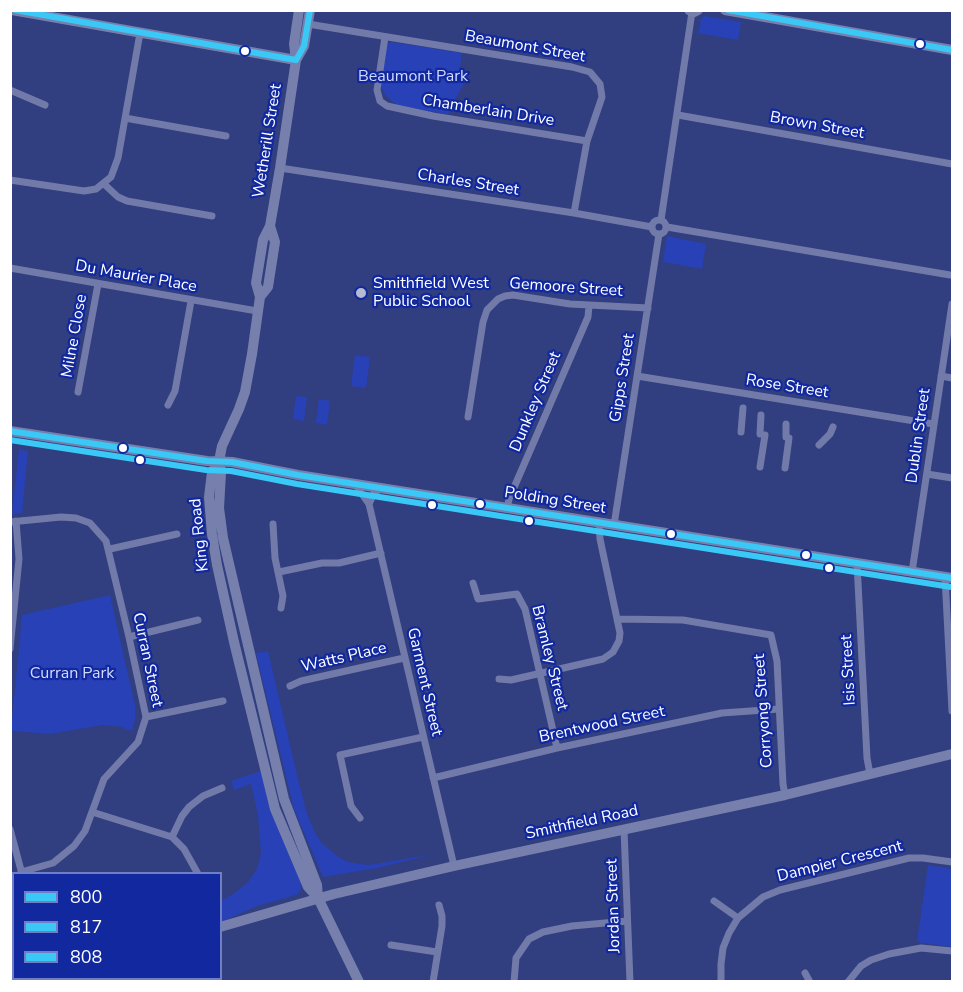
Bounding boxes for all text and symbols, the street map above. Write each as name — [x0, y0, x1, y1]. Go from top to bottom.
street label: Beaumont Street — [463, 27, 587, 67]
unlabelled marker — [914, 38, 926, 50]
unlabelled marker — [239, 45, 251, 57]
park label: Beaumont Park — [358, 67, 468, 87]
street label: Wetherill Street — [250, 83, 286, 199]
street label: Chamberlain Drive — [420, 91, 556, 131]
street label: Brown Street — [768, 108, 866, 144]
street label: Charles Street — [416, 165, 520, 201]
street label: Du Maurier Place — [74, 257, 198, 297]
place label: Smithfield West Public School — [373, 274, 489, 312]
street label: Gemoore Street — [509, 274, 623, 302]
marker: Smithfield West Public School — [354, 286, 368, 300]
street label: Milne Close — [58, 293, 92, 379]
street label: Gipps Street — [607, 332, 639, 424]
street label: Dunkley Street — [506, 349, 566, 455]
street label: Rose Street — [744, 371, 830, 403]
street label: Dublin Street — [903, 387, 935, 485]
unlabelled marker — [117, 442, 129, 454]
unlabelled marker — [134, 454, 146, 466]
street label: Polding Street — [503, 483, 607, 519]
street label: King Road — [187, 497, 213, 573]
unlabelled marker — [474, 498, 486, 510]
unlabelled marker — [426, 499, 438, 511]
unlabelled marker — [523, 515, 535, 527]
unlabelled marker — [665, 528, 677, 540]
unlabelled marker — [800, 549, 812, 561]
unlabelled marker — [823, 562, 835, 574]
street label: Bramley Street — [527, 603, 571, 713]
street label: Curran Street — [128, 611, 166, 709]
street label: Garment Street — [402, 626, 446, 738]
street label: Isis Street — [838, 634, 860, 706]
street label: Watts Place — [299, 639, 389, 677]
street label: Corryong Street — [750, 653, 778, 769]
park label: Curran Park — [30, 664, 114, 684]
street label: Brentwood Street — [537, 702, 667, 748]
street label: Smithfield Road — [524, 802, 640, 844]
street label: Dampier Crescent — [775, 837, 905, 887]
street label: Jordan Street — [603, 859, 625, 953]
legend — [12, 872, 222, 980]
text: 800 — [70, 885, 102, 909]
text: 817 — [70, 915, 102, 939]
text: 808 — [70, 945, 102, 969]

